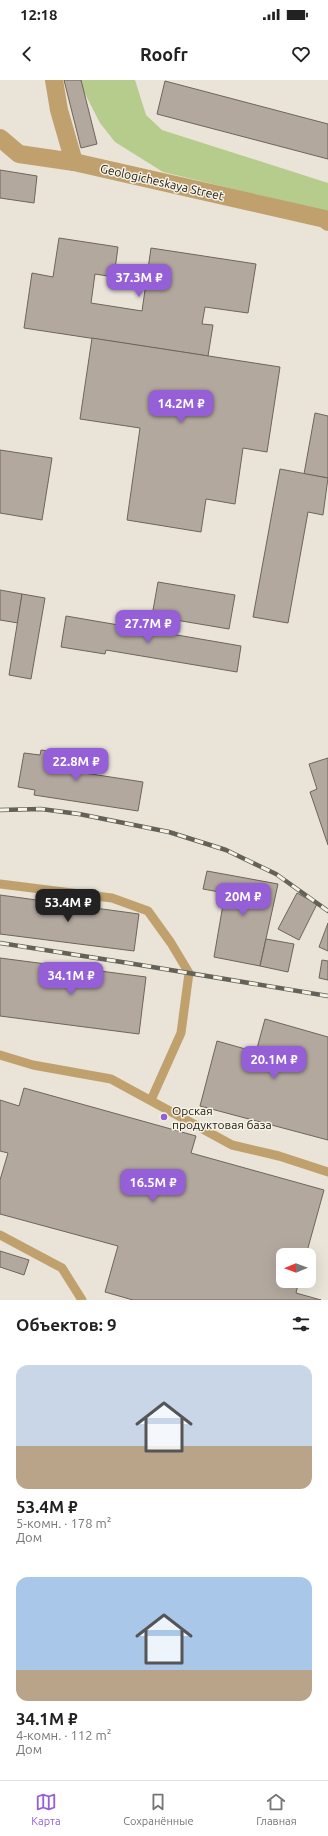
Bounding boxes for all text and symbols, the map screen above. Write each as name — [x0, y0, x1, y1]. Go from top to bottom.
text: 12:18 — [20, 6, 58, 23]
icon: back — [16, 43, 38, 65]
icon: heart — [290, 43, 312, 65]
text: Roofr — [140, 44, 188, 64]
street label: Geologicheskaya Street — [99, 161, 225, 203]
pin: 37.3M ₽ — [102, 264, 176, 298]
text: 37.3M ₽ — [115, 270, 163, 284]
pin: 14.2M ₽ — [144, 390, 218, 424]
text: 14.2M ₽ — [157, 396, 205, 410]
pin: 27.7M ₽ — [111, 610, 185, 644]
text: 27.7M ₽ — [124, 616, 172, 630]
pin: 22.8M ₽ — [39, 748, 113, 782]
text: 22.8M ₽ — [52, 754, 100, 768]
pin: 20M ₽ — [215, 883, 271, 917]
pin: 53.4M ₽ — [31, 889, 105, 923]
text: 20M ₽ — [225, 889, 261, 903]
text: 53.4M ₽ — [44, 895, 92, 909]
pin: 34.1M ₽ — [34, 962, 108, 996]
text: 34.1M ₽ — [47, 968, 95, 982]
pin: 20.1M ₽ — [237, 1046, 311, 1080]
text: 20.1M ₽ — [250, 1052, 298, 1066]
place label: Орская продуктовая база — [172, 1104, 272, 1131]
marker: Орская продуктовая база — [159, 1112, 169, 1122]
pin: 16.5M ₽ — [116, 1169, 190, 1203]
text: 16.5M ₽ — [129, 1175, 177, 1189]
north arrow — [276, 1248, 316, 1288]
map controls — [276, 1248, 316, 1288]
icon: filters — [290, 1313, 312, 1335]
text: Объектов: 9 — [16, 1315, 116, 1334]
icon: home — [128, 1391, 200, 1463]
text: 53.4M ₽ — [16, 1497, 78, 1516]
text: 5-комн. · 178 m² — [16, 1516, 111, 1530]
text: Дом — [16, 1530, 42, 1544]
icon: home — [128, 1603, 200, 1675]
text: 34.1M ₽ — [16, 1709, 78, 1728]
text: 4-комн. · 112 m² — [16, 1728, 111, 1742]
text: Дом — [16, 1742, 42, 1756]
tab: Карта — [31, 1791, 61, 1827]
tab: Сохранённые — [123, 1791, 194, 1827]
tab: Главная — [256, 1791, 297, 1827]

